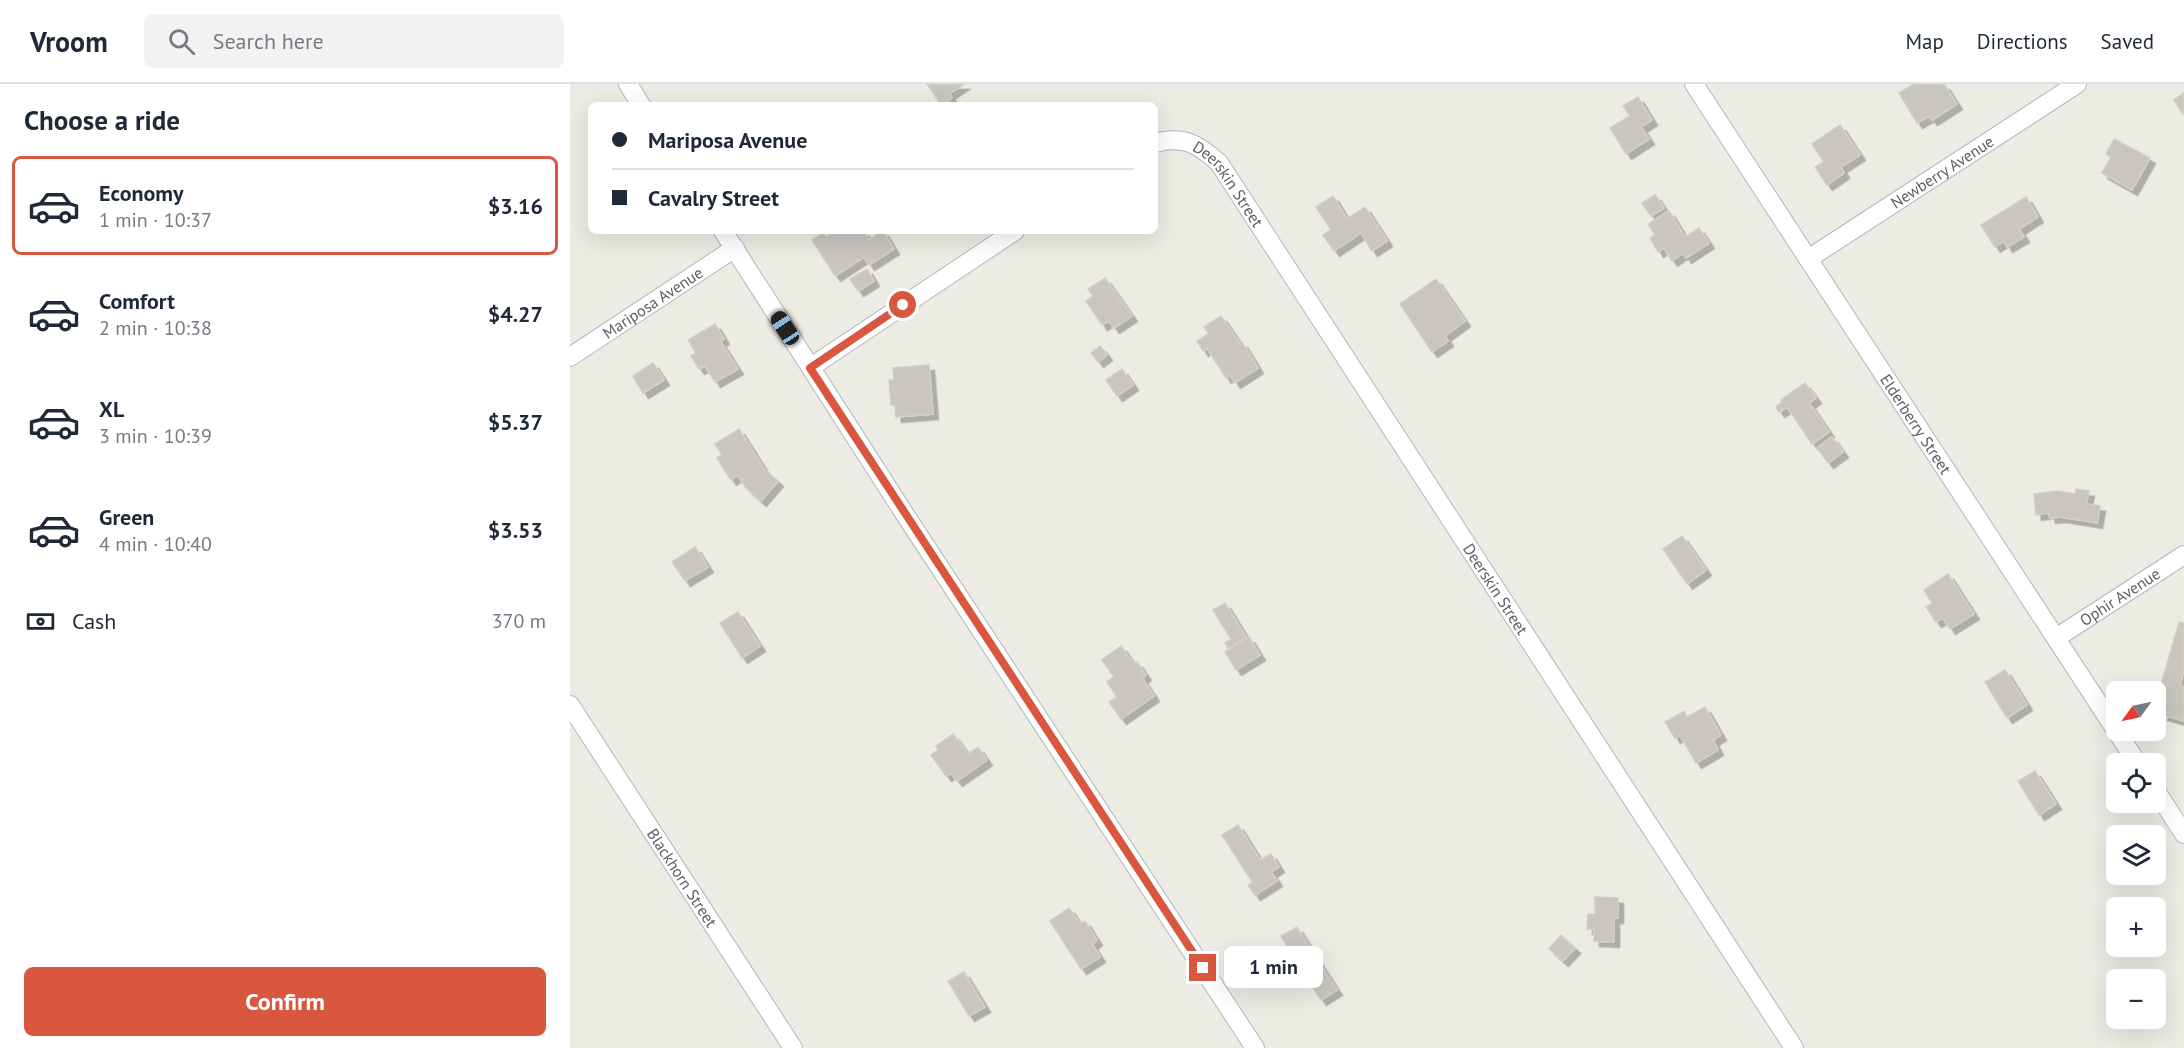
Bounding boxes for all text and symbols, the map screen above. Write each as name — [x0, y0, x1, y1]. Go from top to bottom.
search box — [144, 14, 564, 68]
text: Vroom — [30, 23, 108, 60]
icon: search — [165, 25, 198, 58]
text: Search here — [213, 27, 324, 55]
text: Map — [1905, 28, 1944, 55]
text: Directions — [1977, 28, 2068, 55]
text: Saved — [2101, 28, 2154, 55]
text: Choose a ride — [24, 103, 180, 137]
text: Mariposa Avenue — [648, 126, 807, 154]
street label: Newberry Avenue — [1887, 131, 1997, 213]
street label: Deerskin Street — [1190, 136, 1268, 231]
icon: car — [27, 179, 81, 233]
text: Economy — [99, 179, 183, 207]
text: Cavalry Street — [648, 184, 779, 212]
text: $3.16 — [488, 192, 543, 220]
text: 1 min · 10:37 — [99, 207, 212, 233]
street label: Mariposa Avenue — [599, 262, 707, 343]
icon: car — [27, 287, 81, 341]
text: Comfort — [99, 287, 175, 315]
route start — [889, 291, 916, 318]
text: $4.27 — [488, 300, 543, 328]
car — [768, 308, 802, 348]
text: 2 min · 10:38 — [99, 315, 212, 341]
street label: Elderberry Street — [1876, 370, 1956, 478]
icon: car — [27, 395, 81, 449]
text: XL — [99, 395, 124, 423]
text: $5.37 — [488, 408, 543, 436]
text: 3 min · 10:39 — [99, 423, 212, 449]
icon: car — [27, 503, 81, 557]
text: Green — [99, 503, 154, 531]
text: $3.53 — [488, 516, 543, 544]
text: 4 min · 10:40 — [99, 531, 212, 557]
street label: Deerskin Street — [1459, 540, 1533, 639]
street label: Ophir Avenue — [2076, 563, 2164, 630]
icon: cash — [24, 605, 57, 638]
text: Cash — [72, 607, 116, 635]
text: 370 m — [492, 608, 546, 634]
north arrow — [2106, 681, 2166, 741]
map controls — [2106, 681, 2166, 1029]
button: locate — [2106, 753, 2166, 813]
street label: Blackhorn Street — [643, 825, 722, 931]
button: layers — [2106, 825, 2166, 885]
button: + — [2106, 897, 2166, 957]
callout: 1 min — [1224, 947, 1323, 989]
route end — [1189, 954, 1216, 981]
text: 1 min — [1249, 954, 1298, 980]
button: Confirm — [24, 967, 546, 1036]
button: − — [2106, 969, 2166, 1029]

